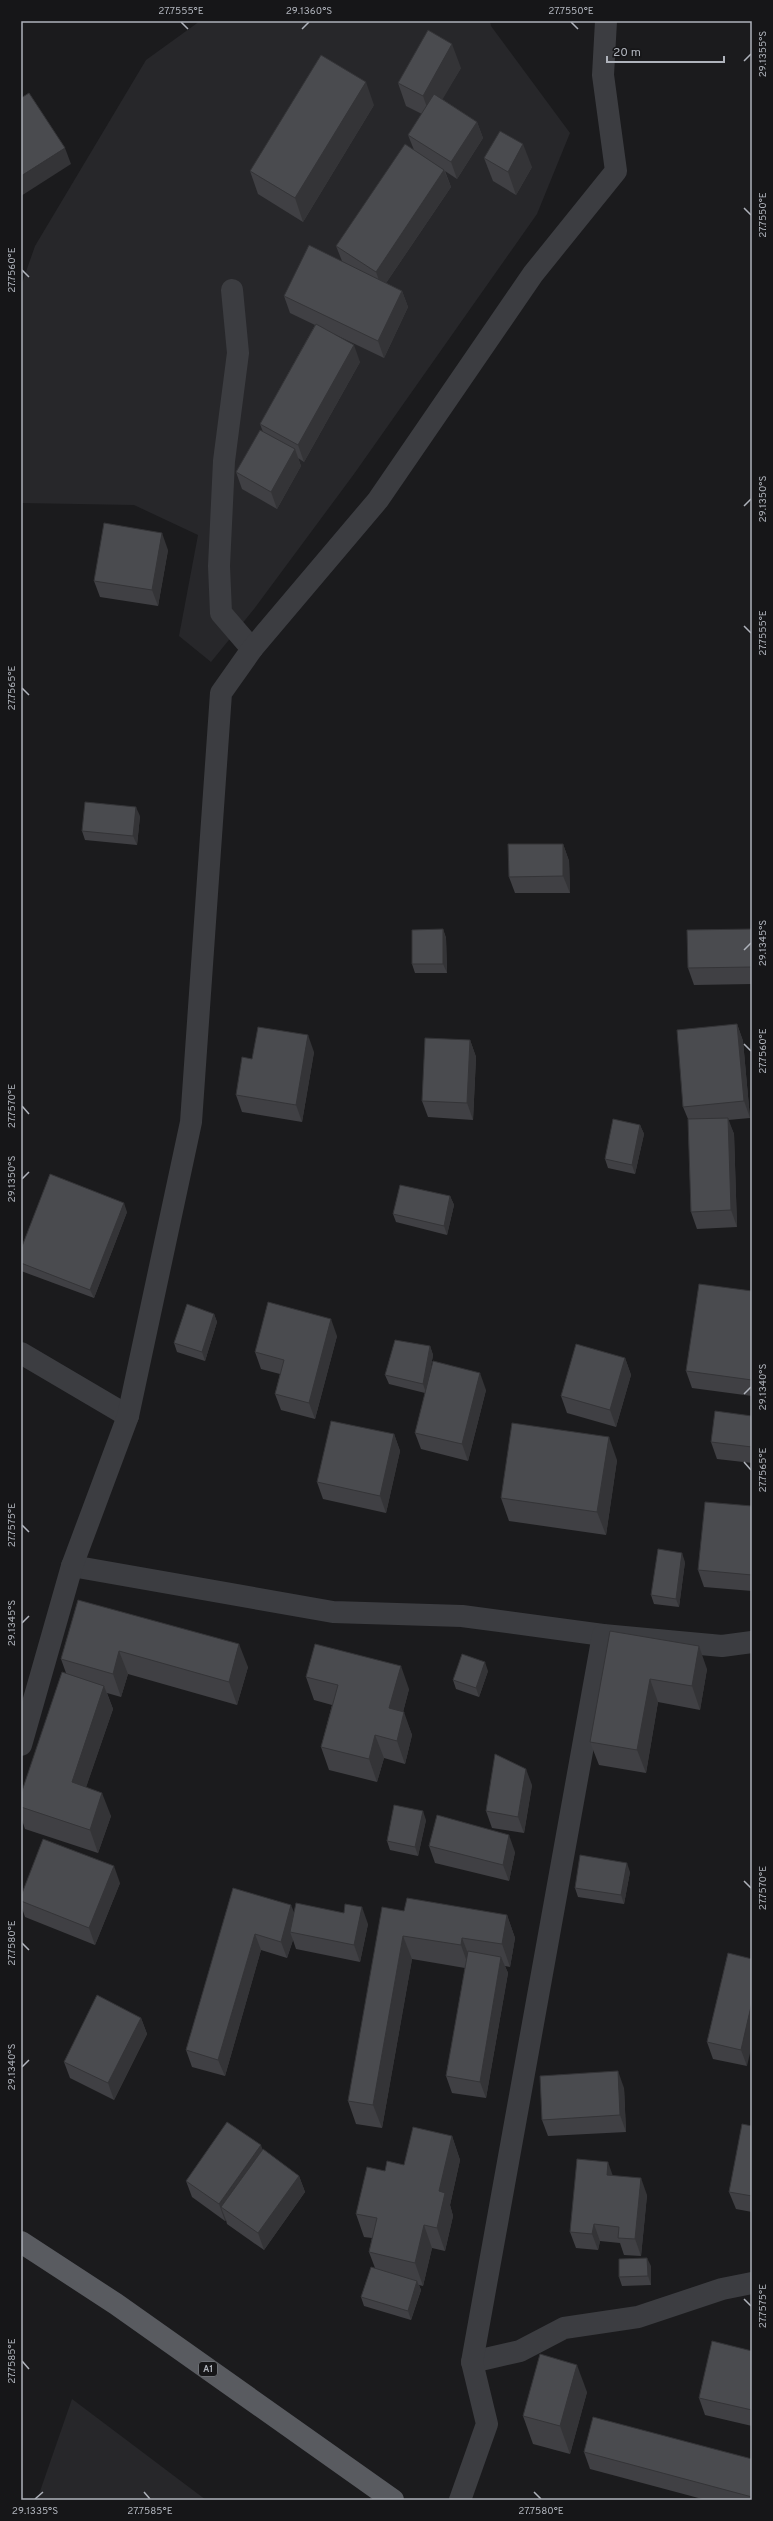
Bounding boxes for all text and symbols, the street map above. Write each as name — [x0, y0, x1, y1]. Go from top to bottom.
text: 27.7555°E — [158, 5, 204, 18]
text: 29.1360°S — [286, 5, 332, 18]
text: 27.7550°E — [548, 5, 594, 18]
text: 29.1355°S — [757, 31, 770, 77]
scale bar — [607, 38, 724, 64]
text: 20 m — [613, 45, 641, 61]
text: 27.7550°E — [757, 192, 770, 238]
text: 27.7560°E — [6, 247, 19, 293]
text: 29.1350°S — [757, 476, 770, 522]
text: 27.7555°E — [757, 610, 770, 656]
text: 27.7565°E — [6, 665, 19, 711]
text: 29.1345°S — [757, 920, 770, 966]
text: 27.7560°E — [757, 1028, 770, 1074]
text: 27.7570°E — [6, 1084, 19, 1128]
text: 29.1350°S — [6, 1156, 19, 1202]
text: 29.1340°S — [757, 1364, 770, 1410]
text: 27.7565°E — [757, 1447, 770, 1493]
text: 27.7575°E — [6, 1503, 19, 1547]
text: 29.1345°S — [6, 1600, 19, 1646]
text: 27.7570°E — [757, 1866, 770, 1910]
text: 27.7580°E — [6, 1920, 19, 1966]
text: 29.1340°S — [6, 2044, 19, 2090]
text: 27.7575°E — [757, 2284, 770, 2328]
text: 27.7585°E — [6, 2338, 19, 2384]
road number: A1 — [199, 2362, 217, 2376]
text: 29.1335°S — [12, 2505, 58, 2518]
text: 27.7585°E — [127, 2505, 173, 2518]
text: 27.7580°E — [518, 2505, 564, 2518]

